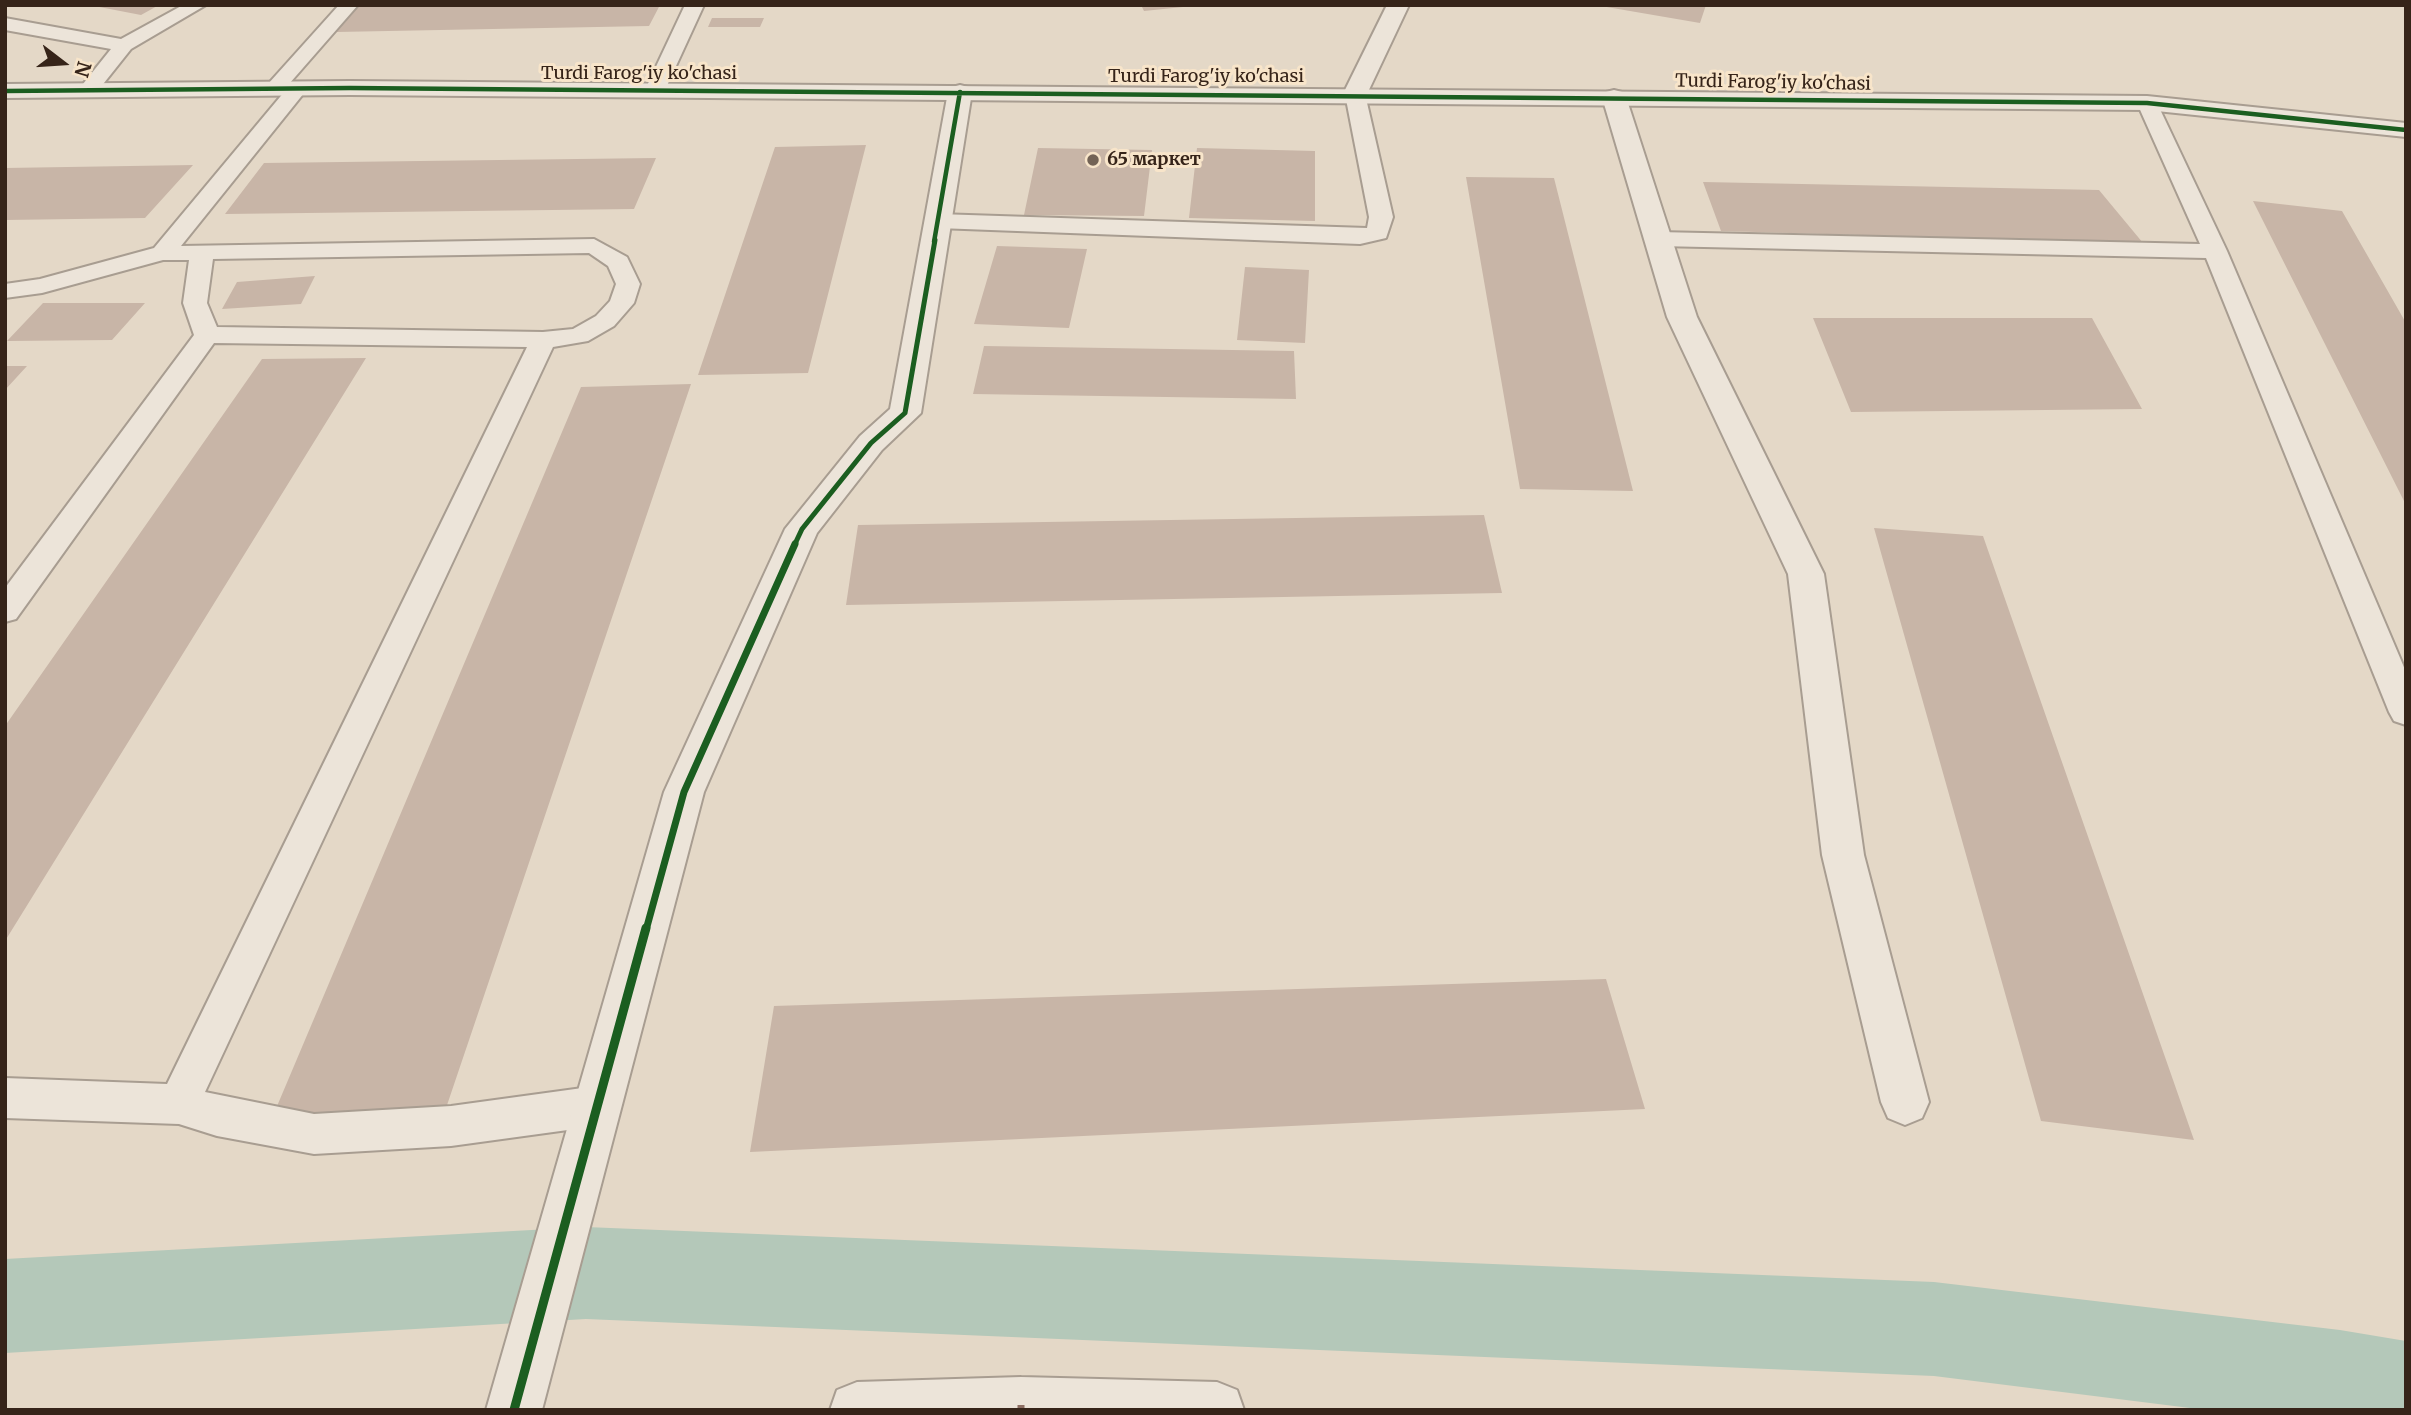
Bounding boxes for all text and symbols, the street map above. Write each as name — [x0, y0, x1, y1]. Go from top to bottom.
north arrow — [28, 28, 98, 98]
text: N — [69, 58, 97, 80]
street label: Turdi Farog'iy ko'chasi — [541, 63, 737, 85]
street label: Turdi Farog'iy ko'chasi — [1108, 66, 1304, 88]
street label: Turdi Farog'iy ko'chasi — [1675, 70, 1871, 96]
place label: 65 маркет — [1107, 149, 1201, 171]
marker: 65 маркет — [1085, 152, 1101, 168]

